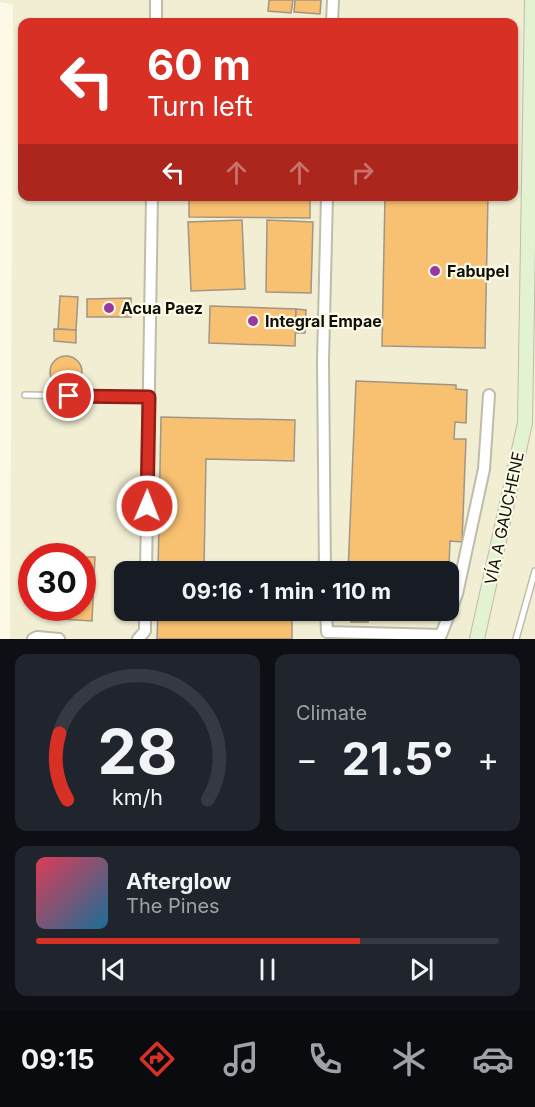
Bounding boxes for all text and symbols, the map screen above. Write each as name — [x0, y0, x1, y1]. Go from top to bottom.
text: 60 m — [147, 39, 251, 90]
icon: left — [48, 42, 126, 120]
text: Turn left — [147, 90, 253, 123]
icon: left — [157, 156, 190, 189]
icon: ahead — [220, 156, 253, 189]
icon: ahead — [283, 156, 316, 189]
icon: right — [346, 156, 379, 189]
place label: Fabupel — [447, 261, 509, 281]
marker: Fabupel — [428, 264, 442, 278]
place label: Acua Paez — [121, 298, 203, 318]
marker: Acua Paez — [102, 301, 116, 315]
place label: Integral Empae — [265, 311, 382, 331]
marker: Integral Empae — [246, 314, 260, 328]
pin — [43, 370, 94, 421]
icon: arrive — [52, 379, 85, 412]
street label: VÍA A GAUCHENE — [480, 450, 528, 586]
position arrow — [115, 474, 179, 538]
speed limit sign: 30 — [18, 543, 96, 621]
text: 09:16 · 1 min · 110 m — [182, 578, 391, 604]
text: Climate — [296, 701, 367, 725]
text: 28 — [98, 714, 177, 789]
text: 21.5° — [342, 731, 453, 786]
text: − — [296, 739, 318, 779]
text: + — [477, 739, 499, 779]
text: km/h — [112, 784, 163, 810]
text: Afterglow — [126, 868, 231, 894]
text: The Pines — [126, 894, 220, 918]
icon: previous — [97, 953, 130, 986]
icon: pause — [251, 953, 284, 986]
icon: next — [405, 953, 438, 986]
icon: directions — [136, 1038, 178, 1080]
icon: music — [220, 1038, 262, 1080]
icon: phone — [304, 1038, 346, 1080]
icon: climate — [388, 1038, 430, 1080]
icon: car — [472, 1038, 514, 1080]
text: 09:15 — [21, 1043, 95, 1076]

